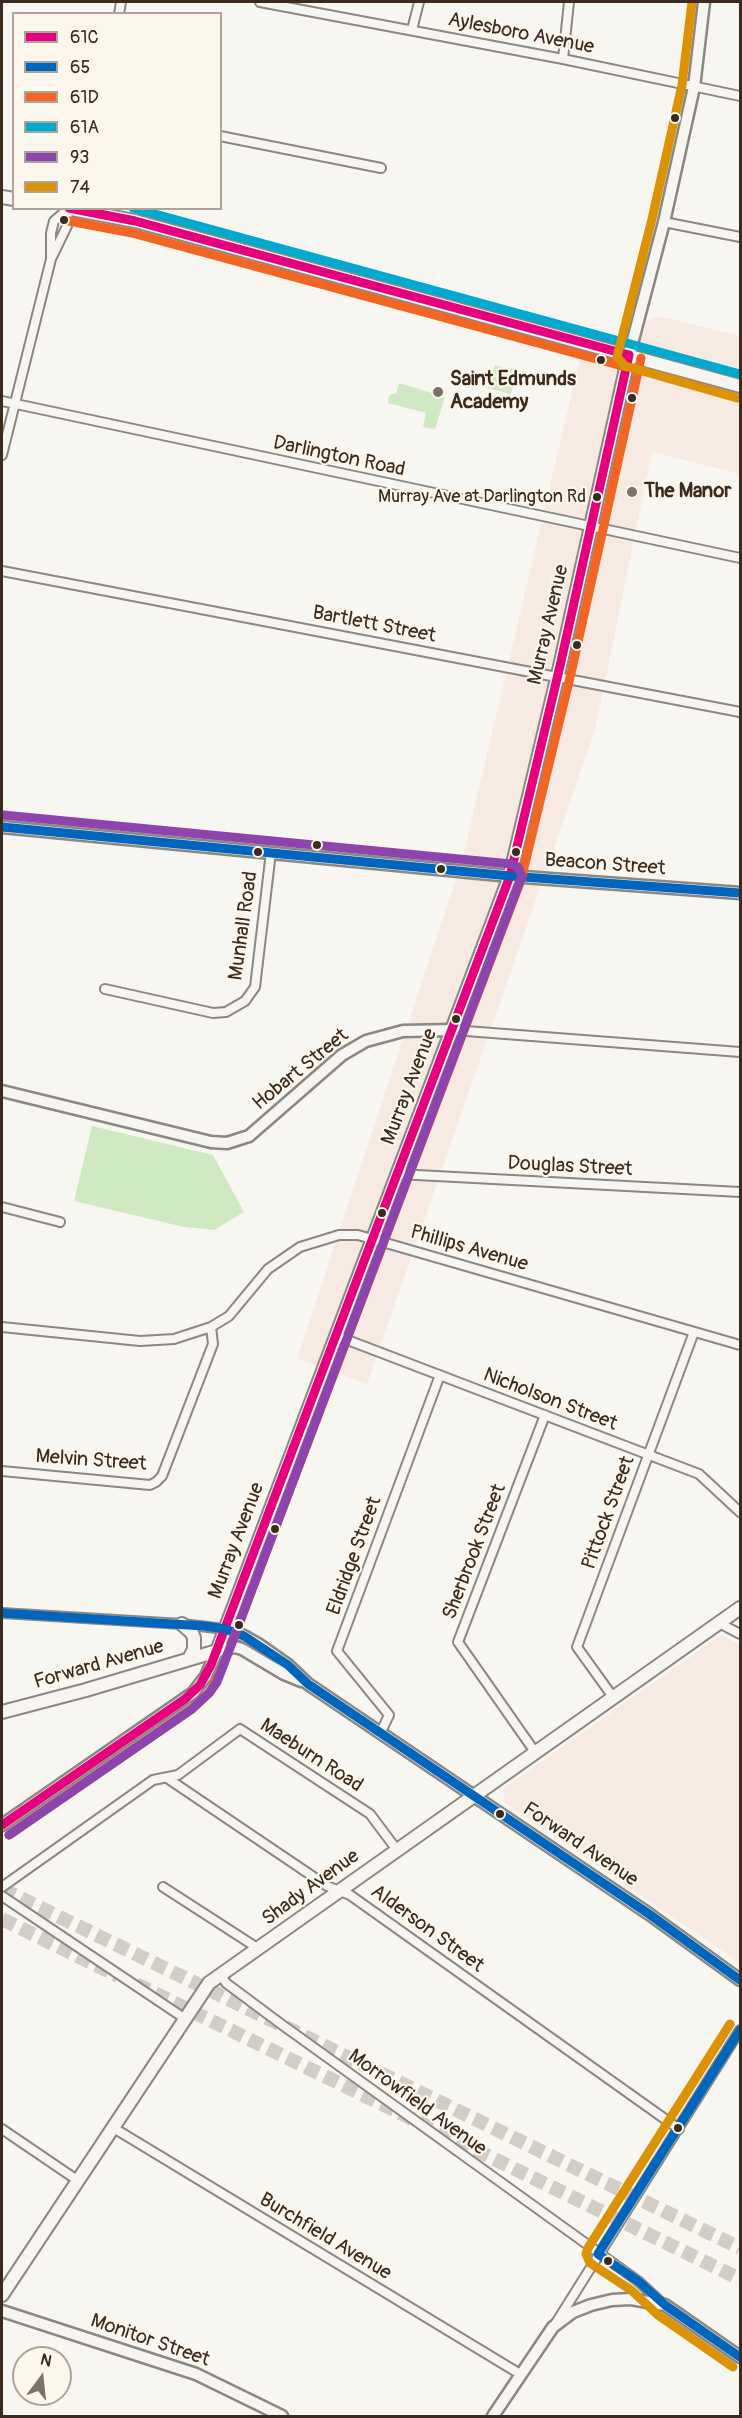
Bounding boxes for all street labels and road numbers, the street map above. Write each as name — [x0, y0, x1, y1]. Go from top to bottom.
street label: Aylesboro Avenue — [446, 8, 596, 60]
street label: Darlington Road — [271, 431, 407, 483]
street label: Murray Avenue — [524, 563, 574, 687]
street label: Bartlett Street — [310, 601, 438, 649]
street label: Beacon Street — [544, 849, 666, 881]
street label: Munhall Road — [224, 870, 264, 982]
street label: Hobart Street — [248, 1024, 354, 1116]
street label: Murray Avenue — [377, 1026, 443, 1148]
street label: Douglas Street — [507, 1152, 633, 1182]
street label: Phillips Avenue — [407, 1221, 531, 1277]
street label: Nicholson Street — [480, 1363, 620, 1437]
street label: Melvin Street — [35, 1445, 147, 1477]
street label: Pittock Street — [577, 1453, 641, 1573]
street label: Murray Avenue — [204, 1480, 270, 1602]
street label: Sherbrook Street — [438, 1481, 512, 1623]
street label: Eldridge Street — [323, 1494, 387, 1618]
street label: Forward Avenue — [31, 1635, 167, 1695]
street label: Maeburn Road — [255, 1714, 367, 1798]
street label: Forward Avenue — [518, 1798, 642, 1892]
street label: Shady Avenue — [258, 1845, 364, 1931]
street label: Alderson Street — [366, 1880, 488, 1978]
street label: Morrowfield Avenue — [343, 2045, 491, 2161]
street label: Burchfield Avenue — [255, 2188, 395, 2286]
street label: Monitor Street — [87, 2309, 213, 2373]

